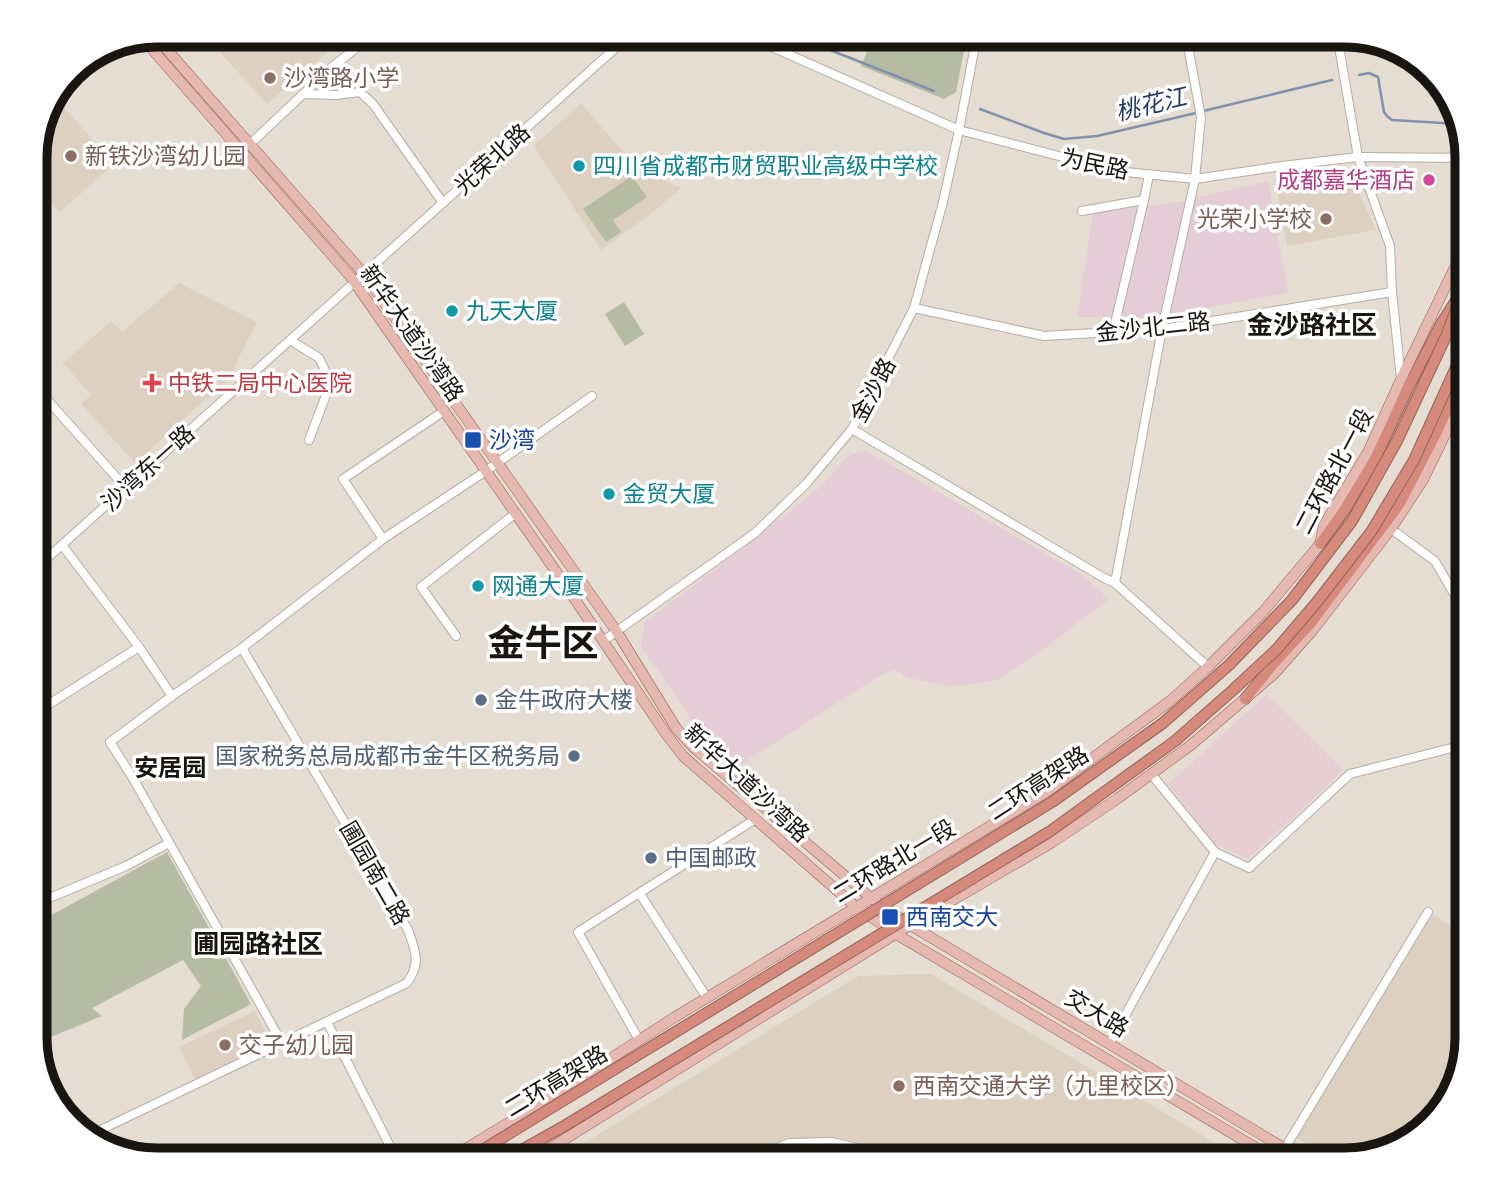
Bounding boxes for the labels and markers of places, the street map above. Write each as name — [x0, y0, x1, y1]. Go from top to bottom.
place label: 沙湾路小学 — [284, 63, 399, 93]
marker: 沙湾路小学 — [262, 70, 278, 86]
place label: 新铁沙湾幼儿园 — [85, 141, 246, 171]
marker: 新铁沙湾幼儿园 — [63, 148, 79, 164]
place label: 四川省成都市财贸职业高级中学校 — [593, 151, 938, 181]
marker: 四川省成都市财贸职业高级中学校 — [571, 158, 587, 174]
place label: 成都嘉华酒店 — [1277, 165, 1415, 195]
marker: 成都嘉华酒店 — [1421, 172, 1437, 188]
place label: 光荣小学校 — [1197, 204, 1312, 234]
marker: 光荣小学校 — [1318, 211, 1334, 227]
place label: 九天大厦 — [466, 296, 558, 326]
marker: 九天大厦 — [444, 303, 460, 319]
place label: 中铁二局中心医院 — [168, 368, 352, 398]
marker: 中铁二局中心医院 — [142, 373, 162, 393]
place label: 沙湾 — [489, 425, 535, 455]
marker: 沙湾 — [463, 430, 483, 450]
place label: 金贸大厦 — [623, 479, 715, 509]
marker: 金贸大厦 — [601, 486, 617, 502]
place label: 网通大厦 — [492, 571, 584, 601]
marker: 网通大厦 — [470, 578, 486, 594]
place label: 金牛政府大楼 — [495, 685, 633, 715]
marker: 金牛政府大楼 — [473, 692, 489, 708]
place label: 国家税务总局成都市金牛区税务局 — [215, 741, 560, 771]
marker: 国家税务总局成都市金牛区税务局 — [566, 748, 582, 764]
place label: 中国邮政 — [665, 843, 757, 873]
marker: 中国邮政 — [643, 850, 659, 866]
place label: 西南交大 — [906, 902, 998, 932]
marker: 西南交大 — [880, 907, 900, 927]
place label: 交子幼儿园 — [239, 1030, 354, 1060]
marker: 交子幼儿园 — [217, 1037, 233, 1053]
place label: 西南交通大学（九里校区） — [913, 1071, 1189, 1101]
marker: 西南交通大学（九里校区） — [891, 1078, 907, 1094]

